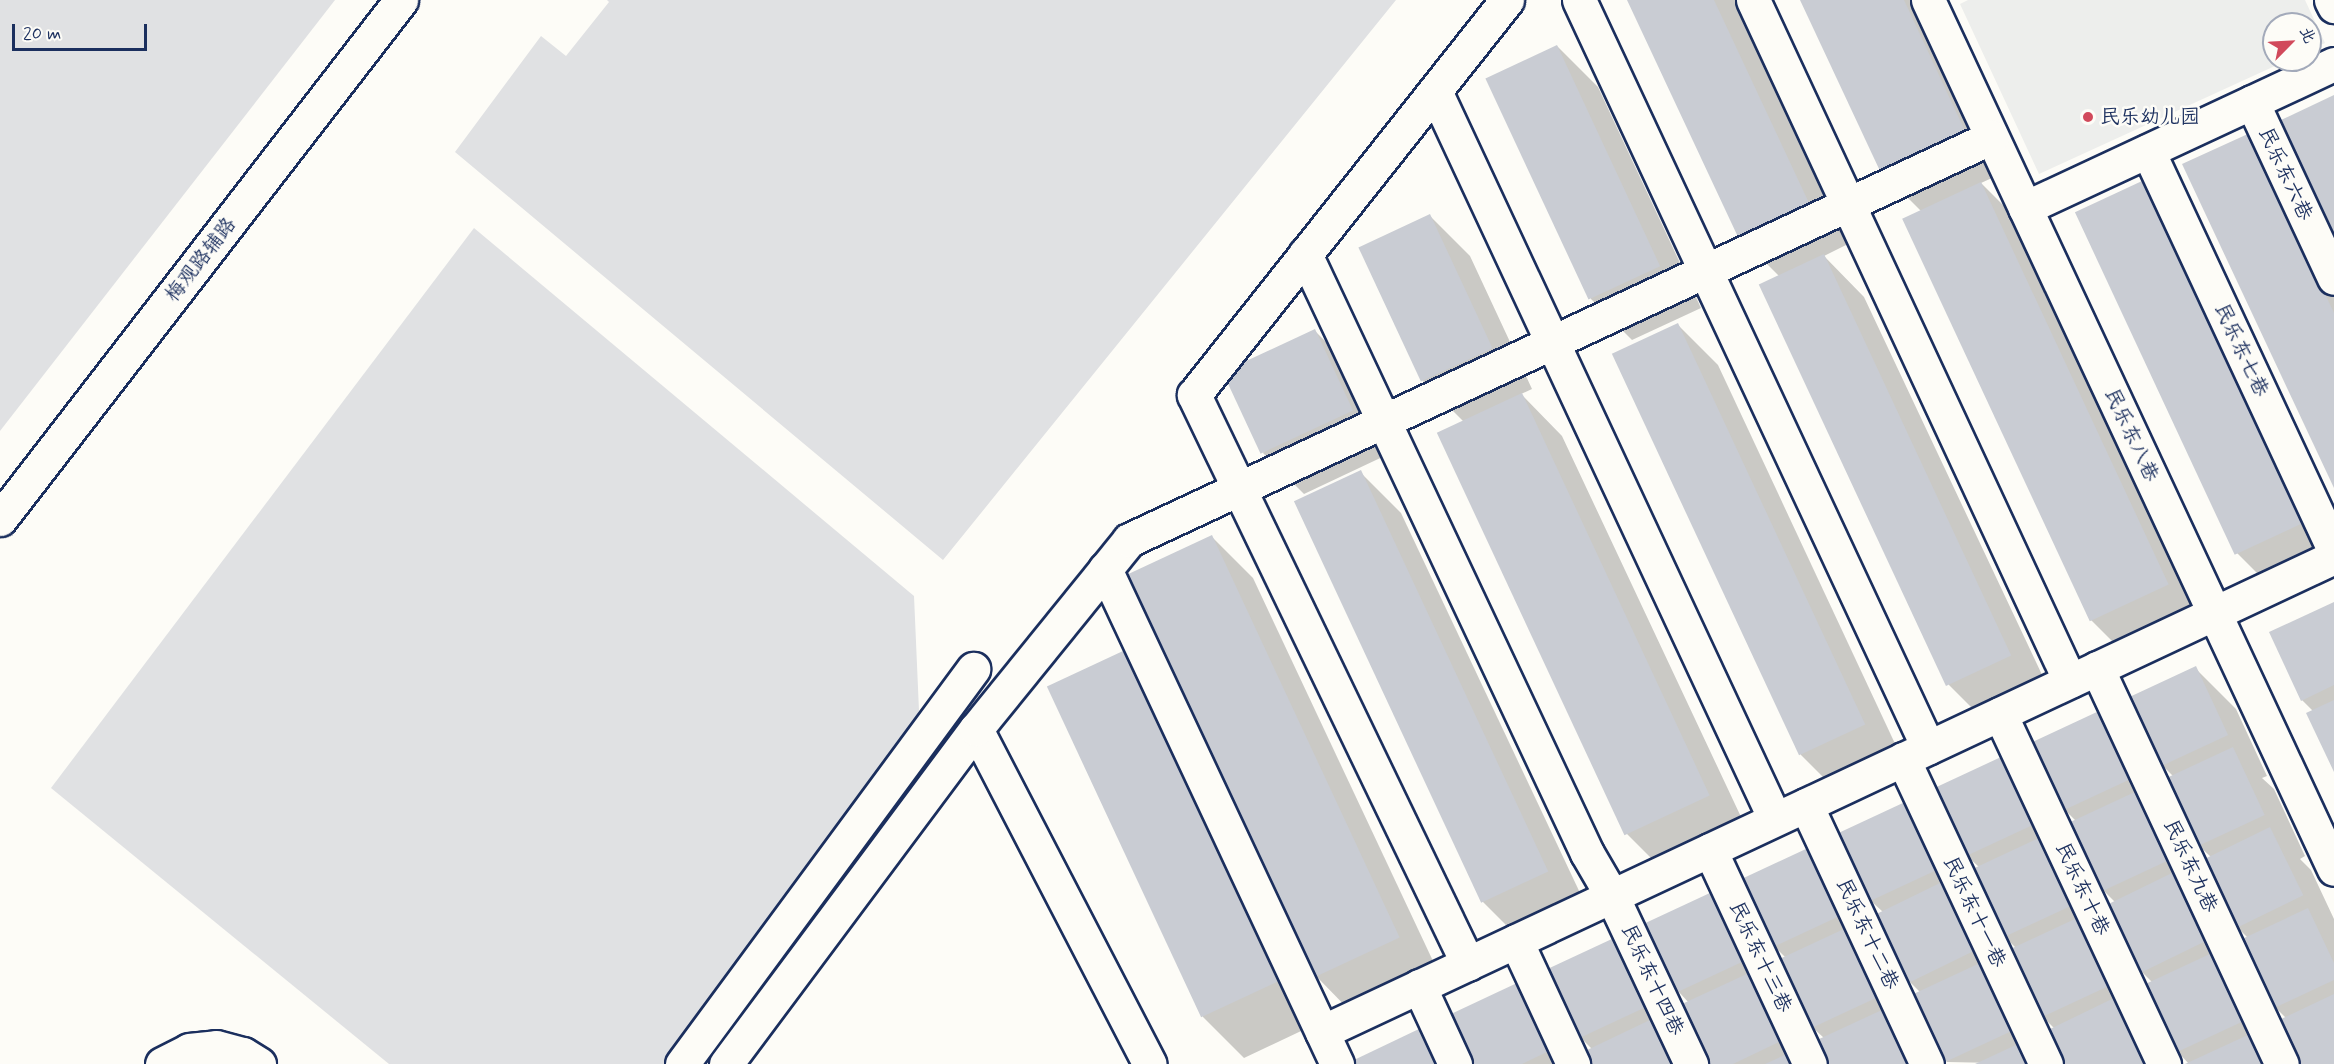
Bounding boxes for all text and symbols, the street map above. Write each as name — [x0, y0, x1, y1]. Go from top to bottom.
scale bar — [15, 12, 150, 50]
north arrow — [2262, 12, 2322, 72]
text: 20 m — [23, 22, 61, 46]
text: 北 — [2294, 24, 2320, 47]
place label: 民乐幼儿园 — [2100, 105, 2200, 129]
marker: 民乐幼儿园 — [2081, 110, 2095, 124]
street label: 民乐东六巷 — [2253, 124, 2317, 224]
street label: 梅观路辅路 — [161, 213, 241, 307]
street label: 民乐东七巷 — [2209, 300, 2273, 400]
street label: 民乐东八巷 — [2099, 385, 2163, 485]
street label: 民乐东九巷 — [2158, 816, 2222, 916]
street label: 民乐东十巷 — [2050, 839, 2114, 939]
street label: 民乐东十一巷 — [1938, 853, 2010, 971]
street label: 民乐东十二巷 — [1831, 875, 1903, 993]
street label: 民乐东十三巷 — [1724, 898, 1796, 1016]
street label: 民乐东十四巷 — [1616, 921, 1688, 1039]

